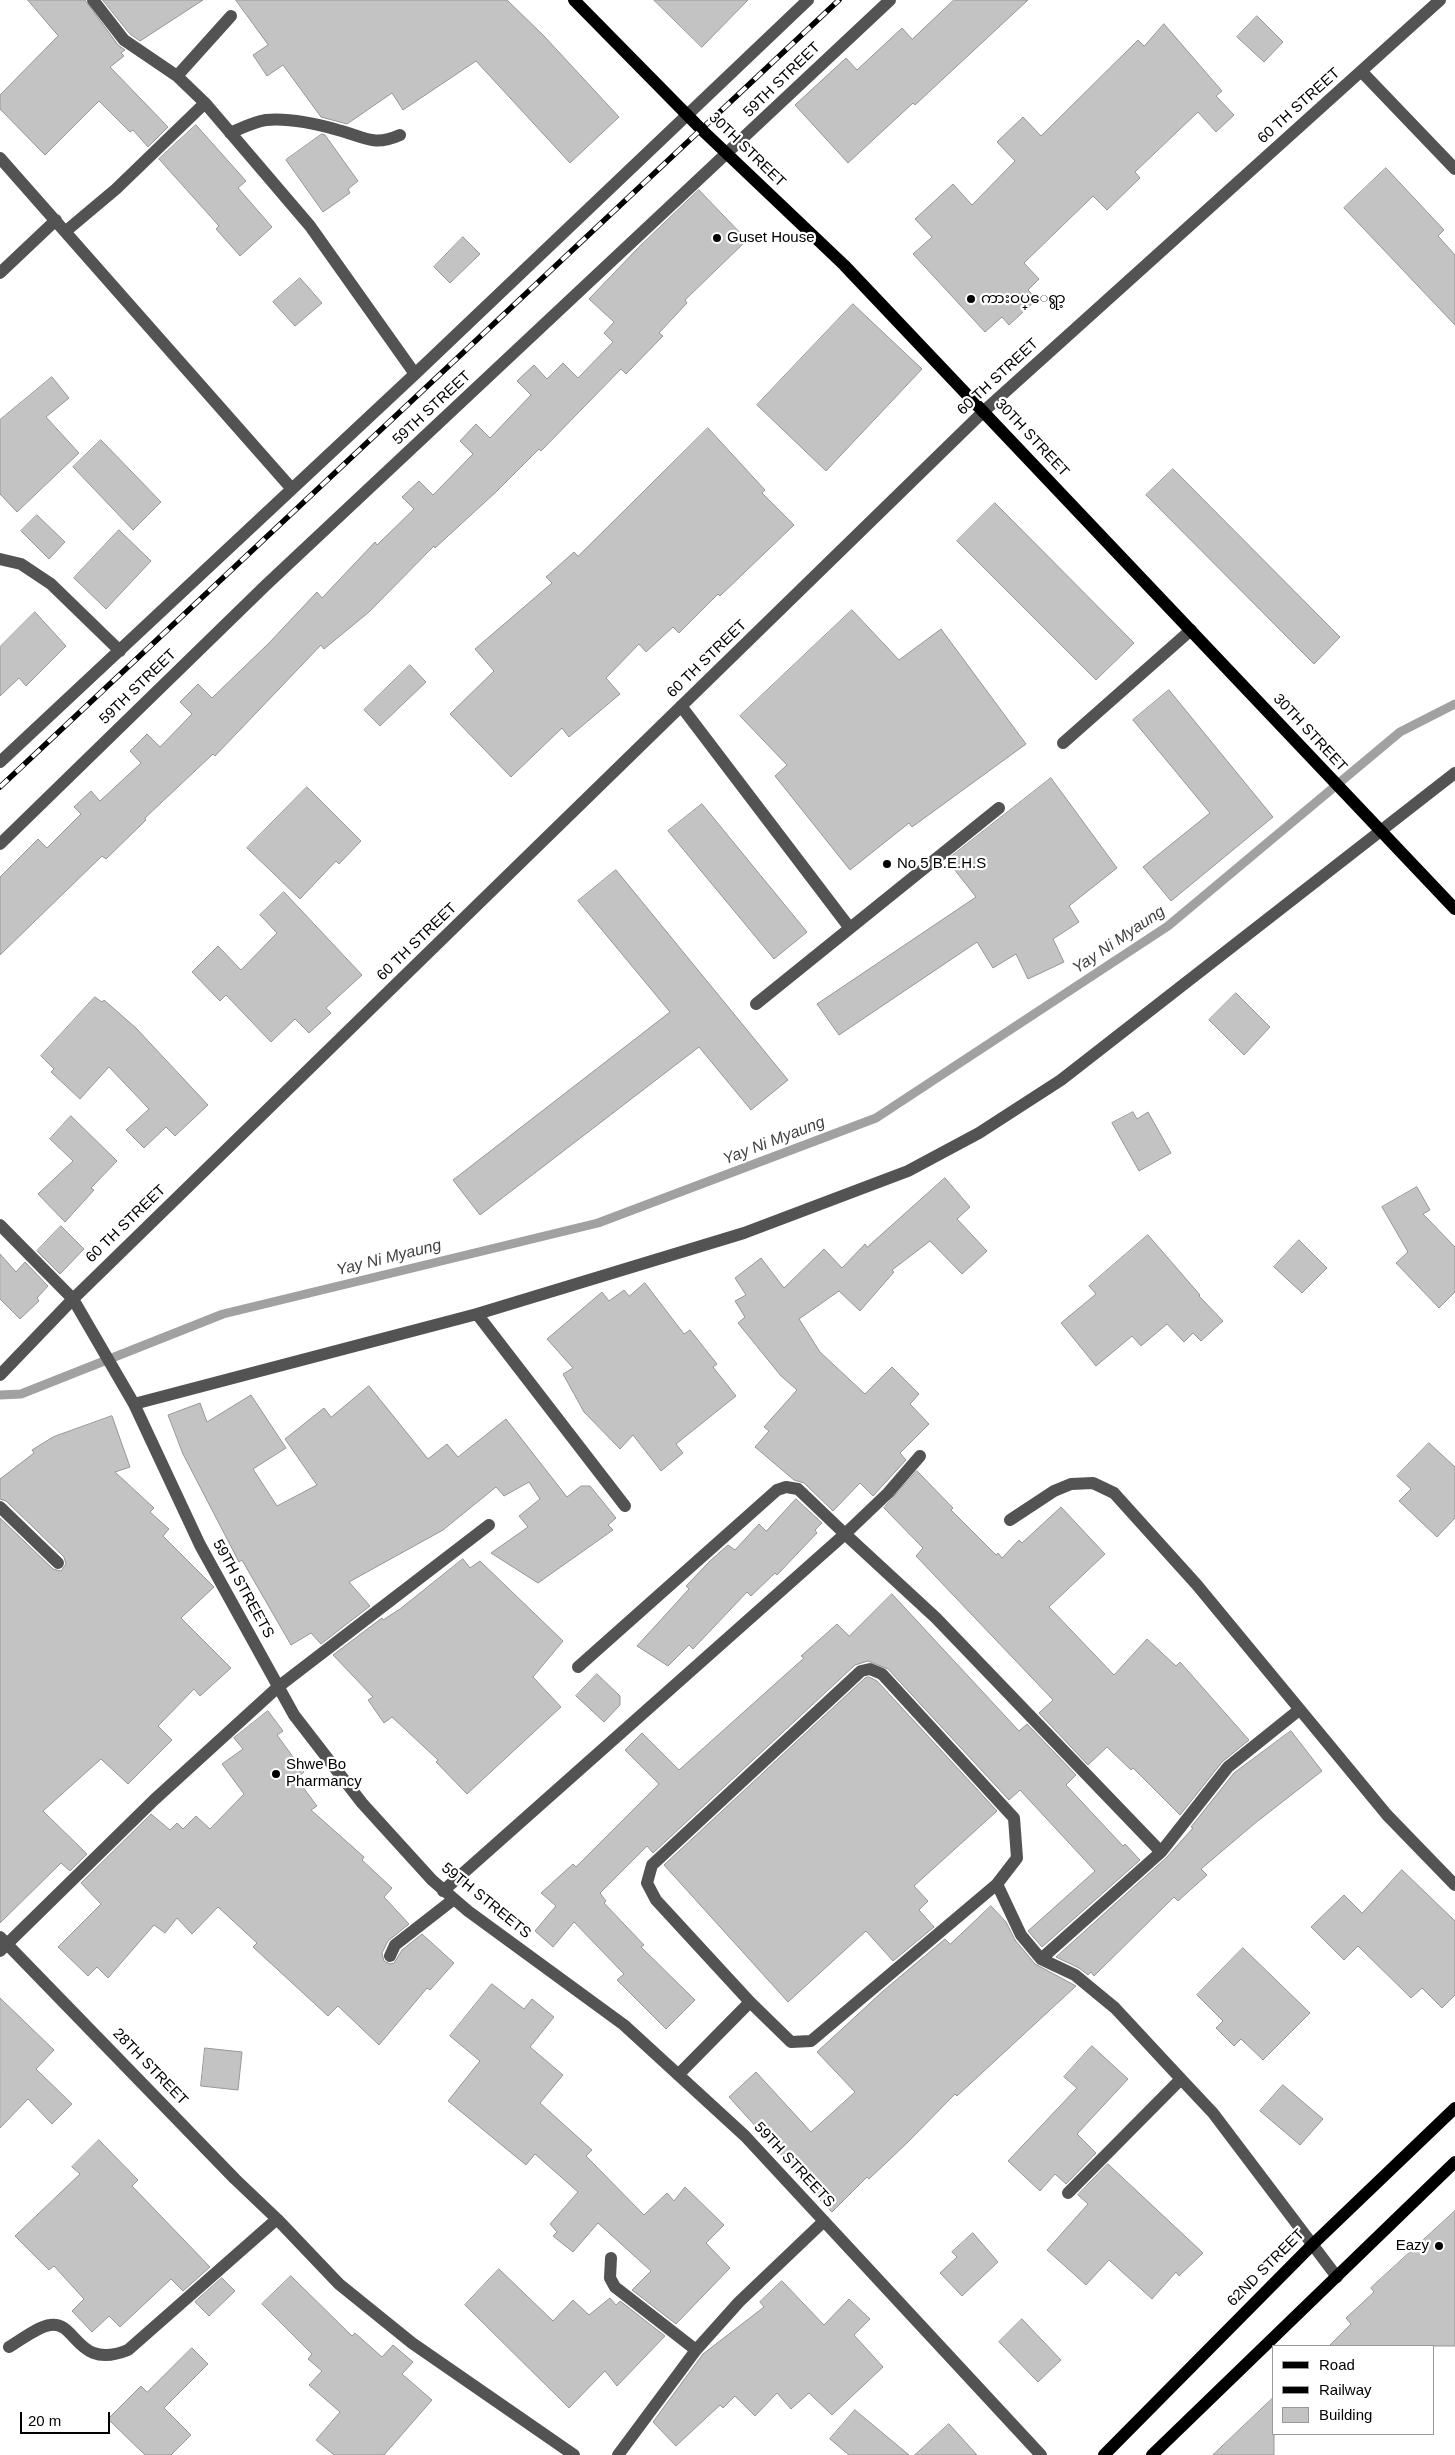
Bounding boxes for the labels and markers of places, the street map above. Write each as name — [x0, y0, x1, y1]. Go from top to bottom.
place label: Guset House — [727, 229, 815, 247]
marker: Guset House — [711, 232, 723, 244]
place label: ကားဝပ္ေရွာ့ — [981, 290, 1065, 308]
marker: ကားဝပ္ေရွာ့ — [965, 293, 977, 305]
place label: No 5 B.E.H.S — [897, 855, 986, 873]
marker: No 5 B.E.H.S — [881, 858, 893, 870]
place label: Shwe Bo Pharmancy — [286, 1756, 362, 1791]
marker: Shwe Bo Pharmancy — [270, 1768, 282, 1780]
place label: Eazy — [1396, 2237, 1429, 2255]
marker: Eazy — [1433, 2240, 1445, 2252]

